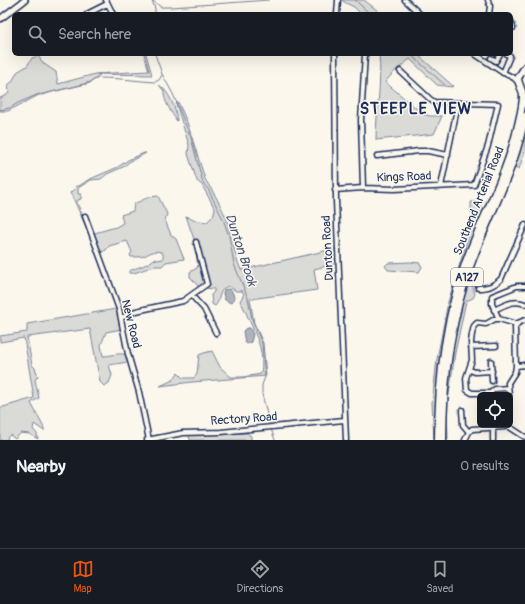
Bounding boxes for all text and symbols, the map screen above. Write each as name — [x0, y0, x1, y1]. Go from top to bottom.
search box — [12, 12, 513, 56]
icon: search — [26, 23, 48, 45]
text: Search here — [58, 25, 131, 44]
district label: STEEPLE VIEW — [360, 99, 472, 119]
street label: Southend Arterial Road — [450, 144, 508, 258]
street label: Kings Road — [376, 169, 432, 185]
water label: Dunton Brook — [222, 212, 261, 290]
street label: Dunton Road — [319, 215, 337, 281]
road number: A127 — [451, 268, 483, 286]
street label: New Road — [118, 298, 144, 350]
map controls — [477, 392, 513, 428]
button: locate — [477, 392, 513, 428]
street label: Rectory Road — [210, 409, 278, 429]
text: Nearby — [16, 456, 65, 477]
text: 0 results — [460, 458, 509, 474]
tab: Map — [72, 558, 94, 595]
tab: Directions — [237, 558, 283, 595]
tab: Saved — [426, 558, 453, 595]

